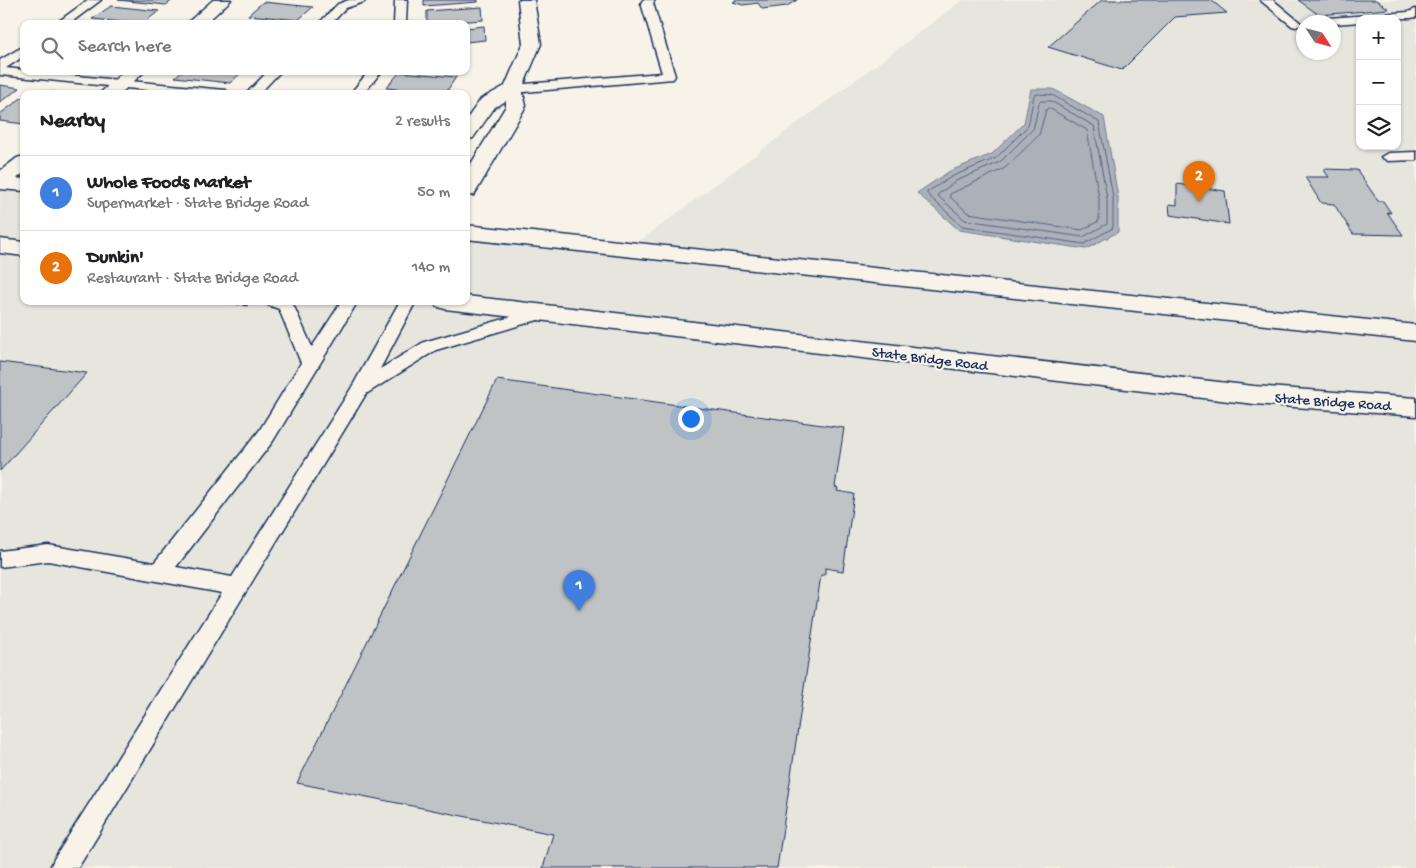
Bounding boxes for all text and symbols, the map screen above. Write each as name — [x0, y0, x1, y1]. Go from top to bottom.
north arrow — [1296, 15, 1341, 60]
map controls — [1356, 15, 1401, 150]
button: + — [1356, 15, 1401, 60]
search box — [20, 20, 470, 75]
icon: search — [38, 34, 66, 62]
text: Search here — [78, 36, 172, 59]
button: − — [1356, 60, 1401, 105]
button: layers — [1356, 105, 1401, 150]
text: Nearby — [40, 110, 105, 135]
text: 2 results — [395, 113, 450, 132]
pin: 2 — [1183, 161, 1215, 202]
text: Whole Foods Market — [87, 172, 250, 195]
text: 1 — [53, 184, 59, 203]
text: 50 m — [417, 184, 450, 203]
text: Supermarket · State Bridge Road — [87, 195, 308, 214]
text: Dunkin' — [87, 247, 144, 270]
text: 2 — [52, 259, 60, 278]
text: 140 m — [412, 259, 450, 278]
text: Restaurant · State Bridge Road — [87, 270, 298, 289]
street label: State Bridge Road — [871, 344, 990, 376]
street label: State Bridge Road — [1274, 390, 1393, 416]
your location — [678, 406, 704, 432]
pin: 1 — [563, 570, 595, 611]

